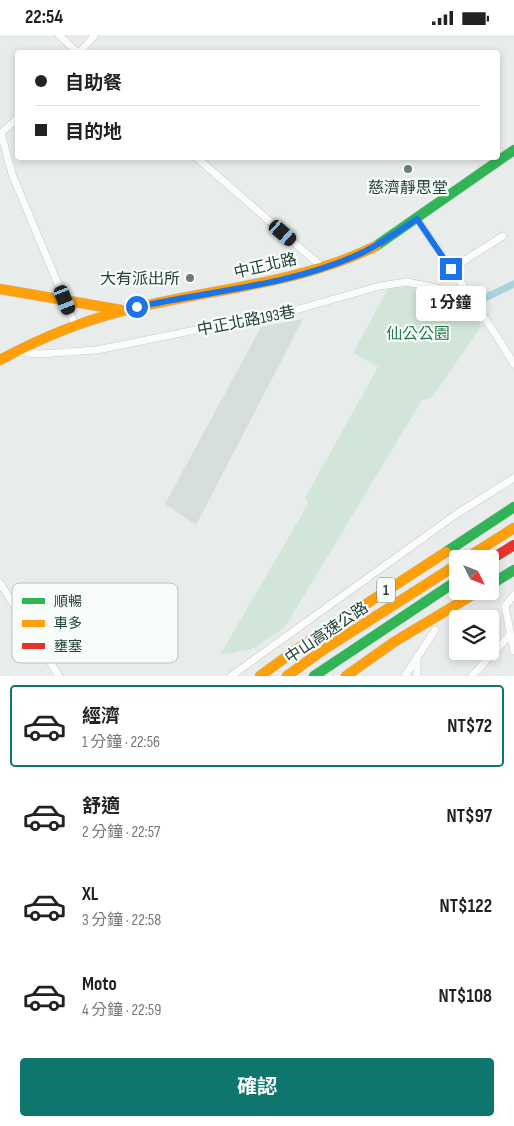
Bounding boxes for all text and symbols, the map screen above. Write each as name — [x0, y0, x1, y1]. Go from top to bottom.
text: 22:54 — [25, 6, 63, 29]
text: 自助餐 — [65, 72, 122, 95]
text: 目的地 — [65, 121, 122, 144]
marker: 慈濟靜思堂 — [402, 163, 414, 175]
place label: 慈濟靜思堂 — [368, 179, 448, 198]
car — [266, 217, 299, 249]
street label: 中正北路 — [232, 250, 299, 283]
route end — [440, 258, 462, 280]
place label: 大有派出所 — [100, 270, 180, 289]
marker: 大有派出所 — [184, 272, 196, 284]
car — [52, 283, 77, 317]
callout: 1 分鐘 — [416, 287, 486, 321]
text: 1 分鐘 — [431, 294, 471, 313]
route start — [126, 296, 148, 318]
street label: 中正北路193巷 — [196, 303, 297, 340]
park label: 仙公公園 — [386, 325, 450, 344]
north arrow — [449, 550, 499, 600]
map controls — [449, 550, 499, 660]
road number: 1 — [377, 577, 395, 603]
legend — [12, 583, 178, 663]
text: 順暢 — [54, 593, 82, 610]
street label: 中山高速公路 — [282, 599, 372, 668]
button: layers — [449, 610, 499, 660]
text: 車多 — [54, 615, 82, 632]
text: 壅塞 — [54, 638, 82, 655]
icon: car — [22, 704, 67, 749]
text: 經濟 — [82, 705, 120, 728]
text: NT$72 — [447, 715, 492, 738]
text: 1 分鐘 · 22:56 — [82, 733, 160, 752]
icon: car — [22, 794, 67, 839]
text: 舒適 — [82, 795, 120, 818]
text: NT$97 — [447, 805, 492, 828]
text: 2 分鐘 · 22:57 — [82, 823, 160, 842]
text: XL — [82, 883, 98, 906]
icon: car — [22, 884, 67, 929]
text: NT$122 — [440, 895, 492, 918]
text: 3 分鐘 · 22:58 — [82, 911, 161, 930]
text: Moto — [82, 973, 117, 996]
icon: car — [22, 974, 67, 1019]
text: NT$108 — [438, 985, 492, 1008]
text: 4 分鐘 · 22:59 — [82, 1001, 161, 1020]
button: 確認 — [20, 1058, 494, 1116]

